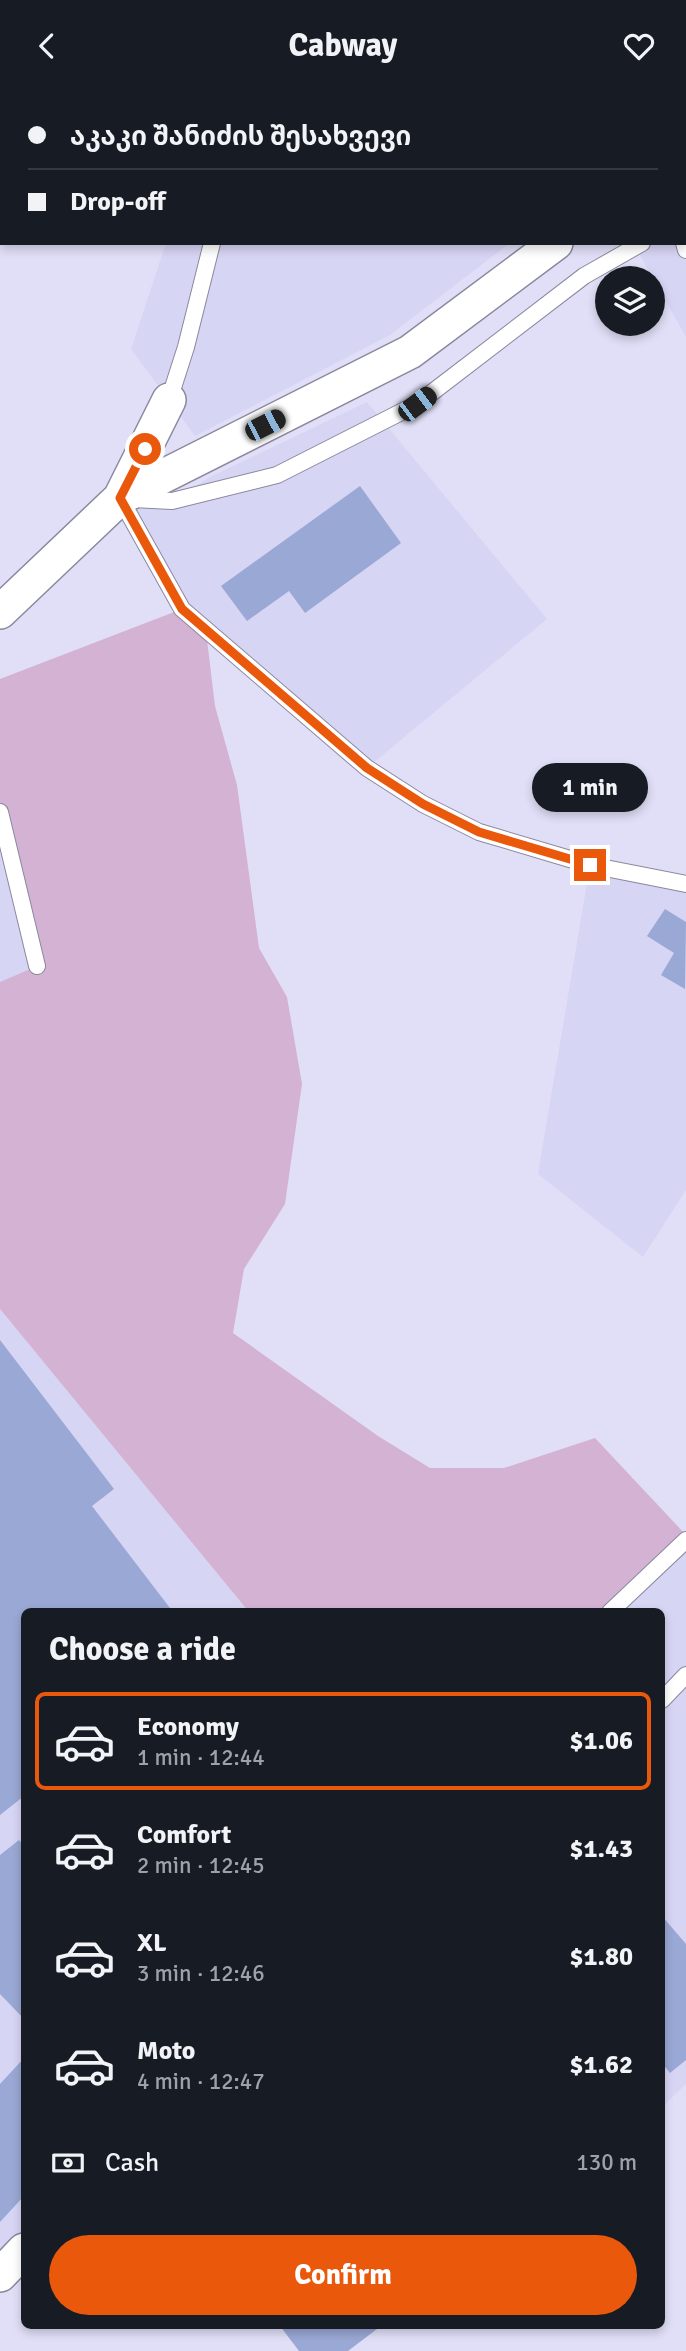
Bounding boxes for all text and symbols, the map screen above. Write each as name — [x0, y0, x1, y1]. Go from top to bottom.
text: Cabway — [289, 26, 397, 65]
icon: back — [28, 27, 66, 65]
icon: heart — [620, 27, 658, 65]
text: აკაკი შანიძის შესახვევი — [70, 121, 411, 153]
text: Drop-off — [70, 186, 166, 218]
map controls — [595, 266, 665, 336]
button: layers — [595, 266, 665, 336]
car — [394, 383, 441, 425]
car — [242, 406, 289, 444]
route start — [129, 433, 161, 465]
callout: 1 min — [532, 763, 648, 813]
text: 1 min — [562, 773, 618, 802]
route end — [574, 849, 606, 881]
text: Choose a ride — [49, 1630, 236, 1669]
icon: car — [53, 1710, 116, 1773]
text: Economy — [137, 1711, 239, 1743]
text: $1.06 — [569, 1725, 633, 1757]
text: 1 min · 12:44 — [137, 1743, 265, 1772]
icon: car — [53, 1818, 116, 1881]
text: Comfort — [137, 1819, 231, 1851]
text: $1.43 — [569, 1833, 633, 1865]
text: 2 min · 12:45 — [137, 1851, 265, 1880]
icon: car — [53, 1926, 116, 1989]
text: XL — [137, 1927, 167, 1959]
text: $1.80 — [569, 1941, 633, 1973]
text: 3 min · 12:46 — [137, 1959, 265, 1988]
icon: car — [53, 2034, 116, 2097]
text: Moto — [137, 2035, 195, 2067]
text: $1.62 — [569, 2049, 633, 2081]
text: 4 min · 12:47 — [137, 2067, 265, 2096]
icon: cash — [49, 2144, 87, 2182]
text: Cash — [105, 2147, 159, 2179]
text: 130 m — [576, 2148, 637, 2177]
button: Confirm — [49, 2235, 637, 2315]

